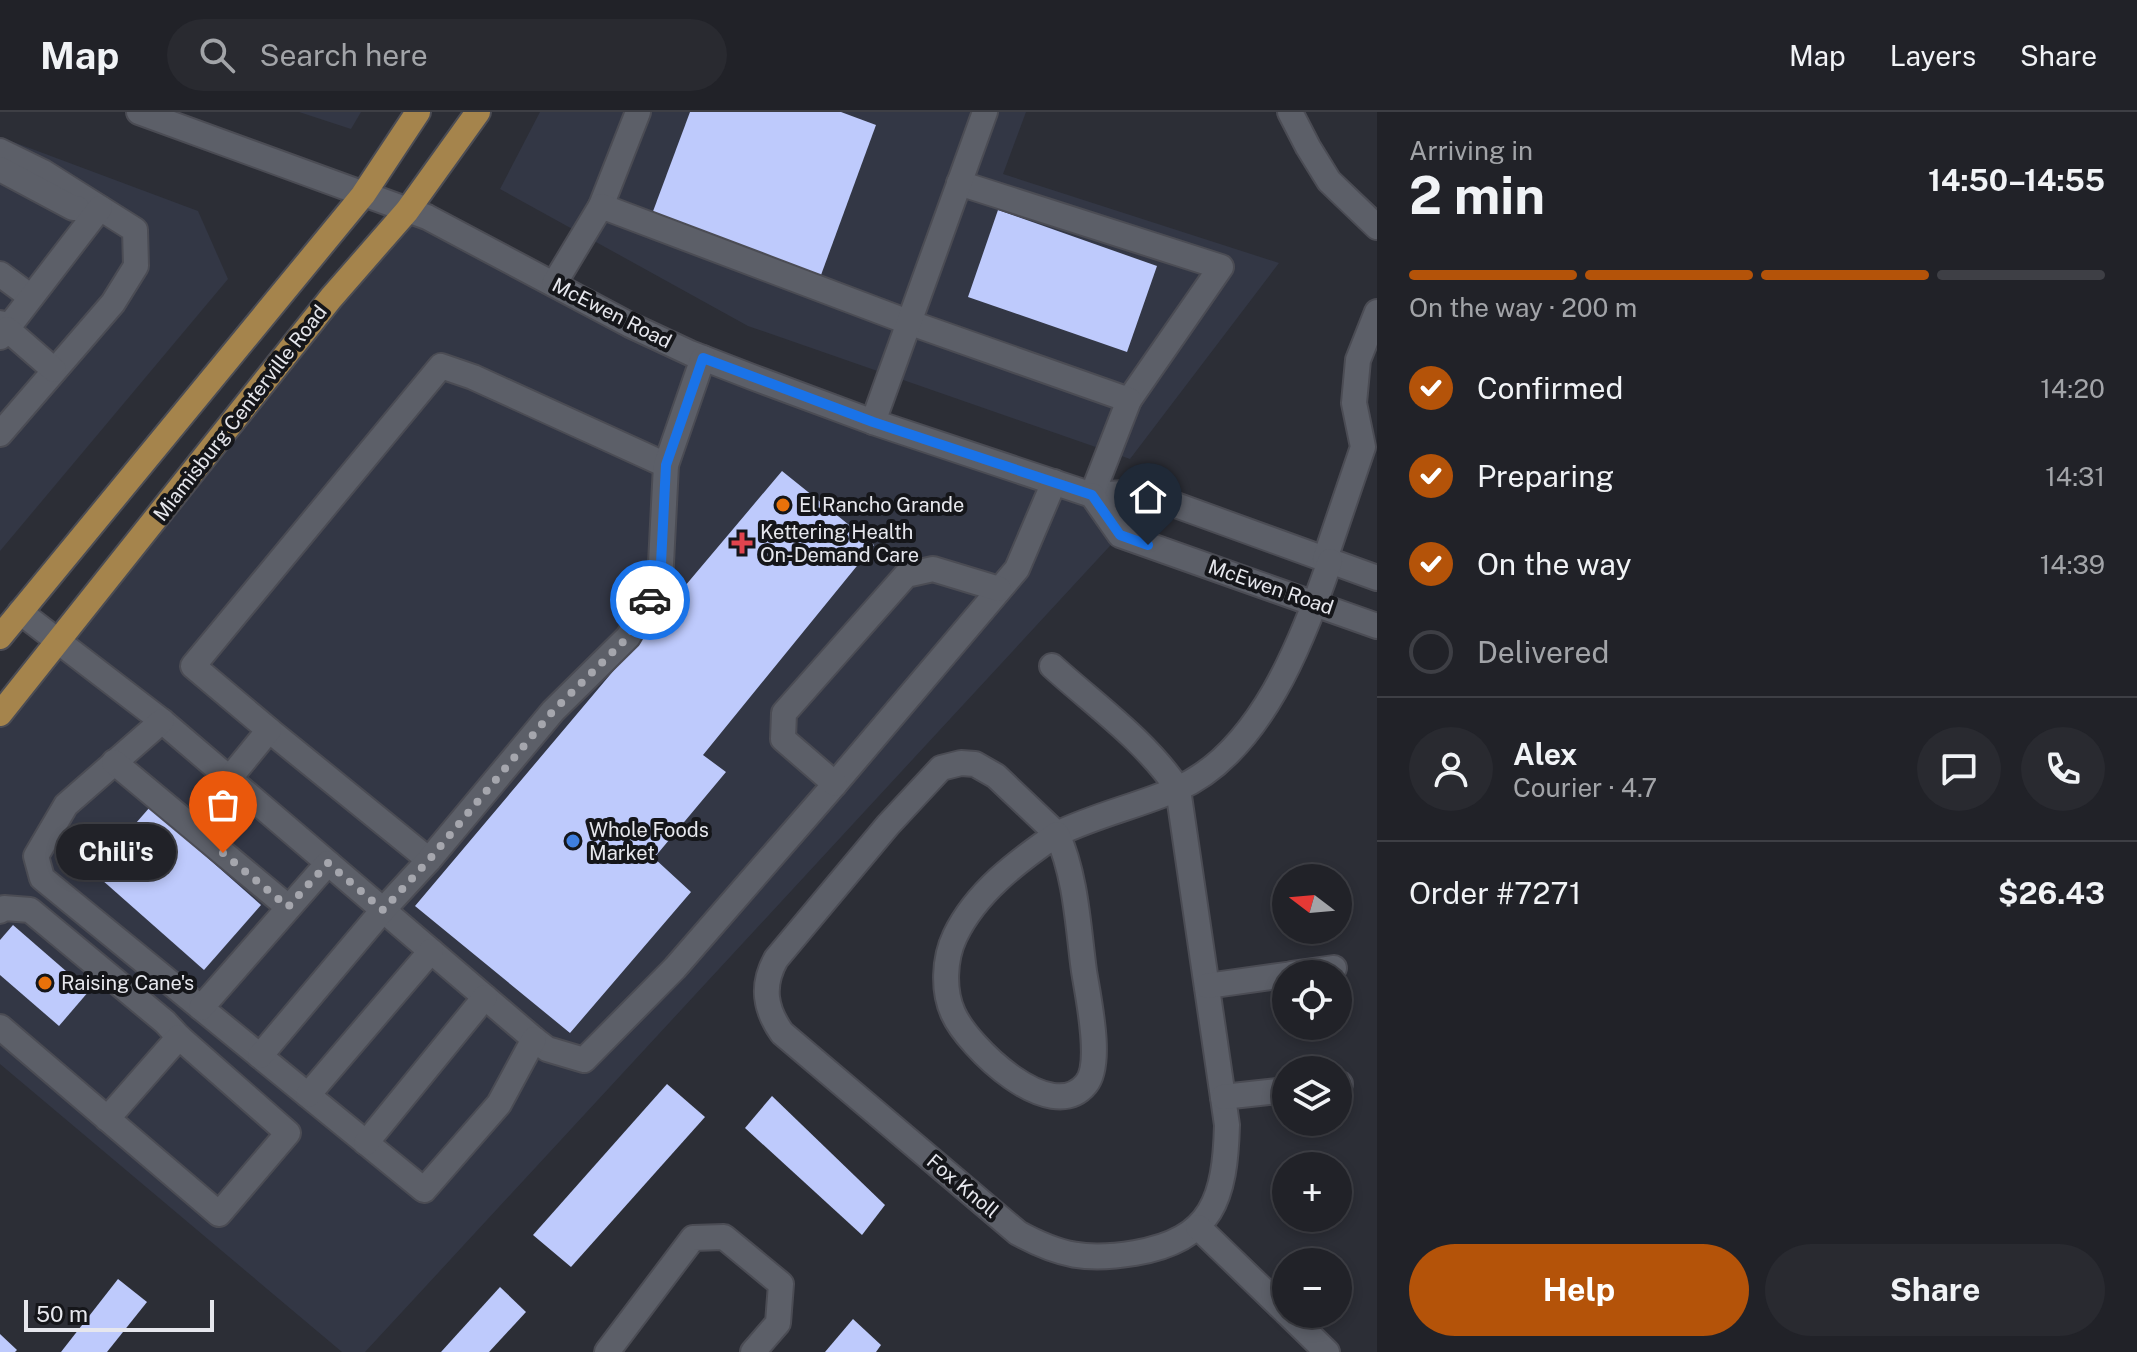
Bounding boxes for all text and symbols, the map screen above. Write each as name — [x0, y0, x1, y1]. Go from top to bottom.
search box — [167, 19, 727, 91]
text: Map — [40, 33, 119, 78]
icon: search — [195, 33, 239, 77]
text: Search here — [259, 37, 428, 73]
text: Map — [1789, 39, 1846, 72]
text: Layers — [1890, 39, 1976, 72]
text: Share — [2020, 39, 2097, 72]
text: Arriving in — [1409, 135, 1533, 166]
text: 14:50–14:55 — [1928, 162, 2105, 198]
text: 2 min — [1409, 165, 1545, 226]
street label: McEwen Road — [548, 273, 676, 353]
text: On the way · 200 m — [1409, 292, 1637, 323]
street label: Miamisburg Centerville Road — [148, 300, 332, 526]
icon: check — [1409, 366, 1453, 410]
text: Confirmed — [1477, 370, 1623, 406]
text: 14:20 — [2040, 373, 2105, 404]
icon: check — [1409, 454, 1453, 498]
text: Preparing — [1477, 458, 1614, 494]
text: 14:31 — [2045, 461, 2105, 492]
pin — [1114, 463, 1182, 545]
icon: home — [1126, 475, 1170, 519]
place label: El Rancho Grande — [799, 493, 964, 517]
marker: El Rancho Grande — [774, 496, 792, 514]
place label: Kettering Health On-Demand Care — [760, 520, 919, 567]
marker: Kettering Health On-Demand Care — [731, 532, 753, 554]
icon: check — [1409, 542, 1453, 586]
text: On the way — [1477, 546, 1631, 582]
text: 14:39 — [2040, 549, 2105, 580]
street label: McEwen Road — [1205, 554, 1337, 620]
courier — [610, 560, 690, 640]
icon: car — [628, 578, 672, 622]
text: Delivered — [1477, 634, 1609, 670]
button: person — [1409, 727, 1493, 811]
button: chat — [1917, 727, 2001, 811]
button: phone — [2021, 727, 2105, 811]
text: Alex — [1513, 736, 1577, 772]
pin — [189, 771, 257, 853]
text: Courier · 4.7 — [1513, 772, 1657, 803]
icon: bag — [201, 783, 245, 827]
place label: Whole Foods Market — [589, 818, 709, 865]
callout: Chili's — [55, 825, 175, 881]
marker: Whole Foods Market — [564, 832, 582, 850]
text: Chili's — [78, 836, 154, 867]
north arrow — [1272, 864, 1352, 944]
map controls — [1272, 864, 1352, 1328]
text: Order #7271 — [1409, 875, 1581, 911]
text: $26.43 — [1998, 875, 2105, 911]
button: locate — [1272, 960, 1352, 1040]
place label: Raising Cane's — [61, 971, 194, 995]
marker: Raising Cane's — [36, 974, 54, 992]
button: layers — [1272, 1056, 1352, 1136]
street label: Fox Knoll — [922, 1149, 1004, 1223]
button: + — [1272, 1152, 1352, 1232]
button: Help — [1409, 1244, 1749, 1336]
button: Share — [1765, 1244, 2105, 1336]
button: − — [1272, 1248, 1352, 1328]
scale bar — [24, 1296, 214, 1332]
text: 50 m — [36, 1301, 88, 1327]

